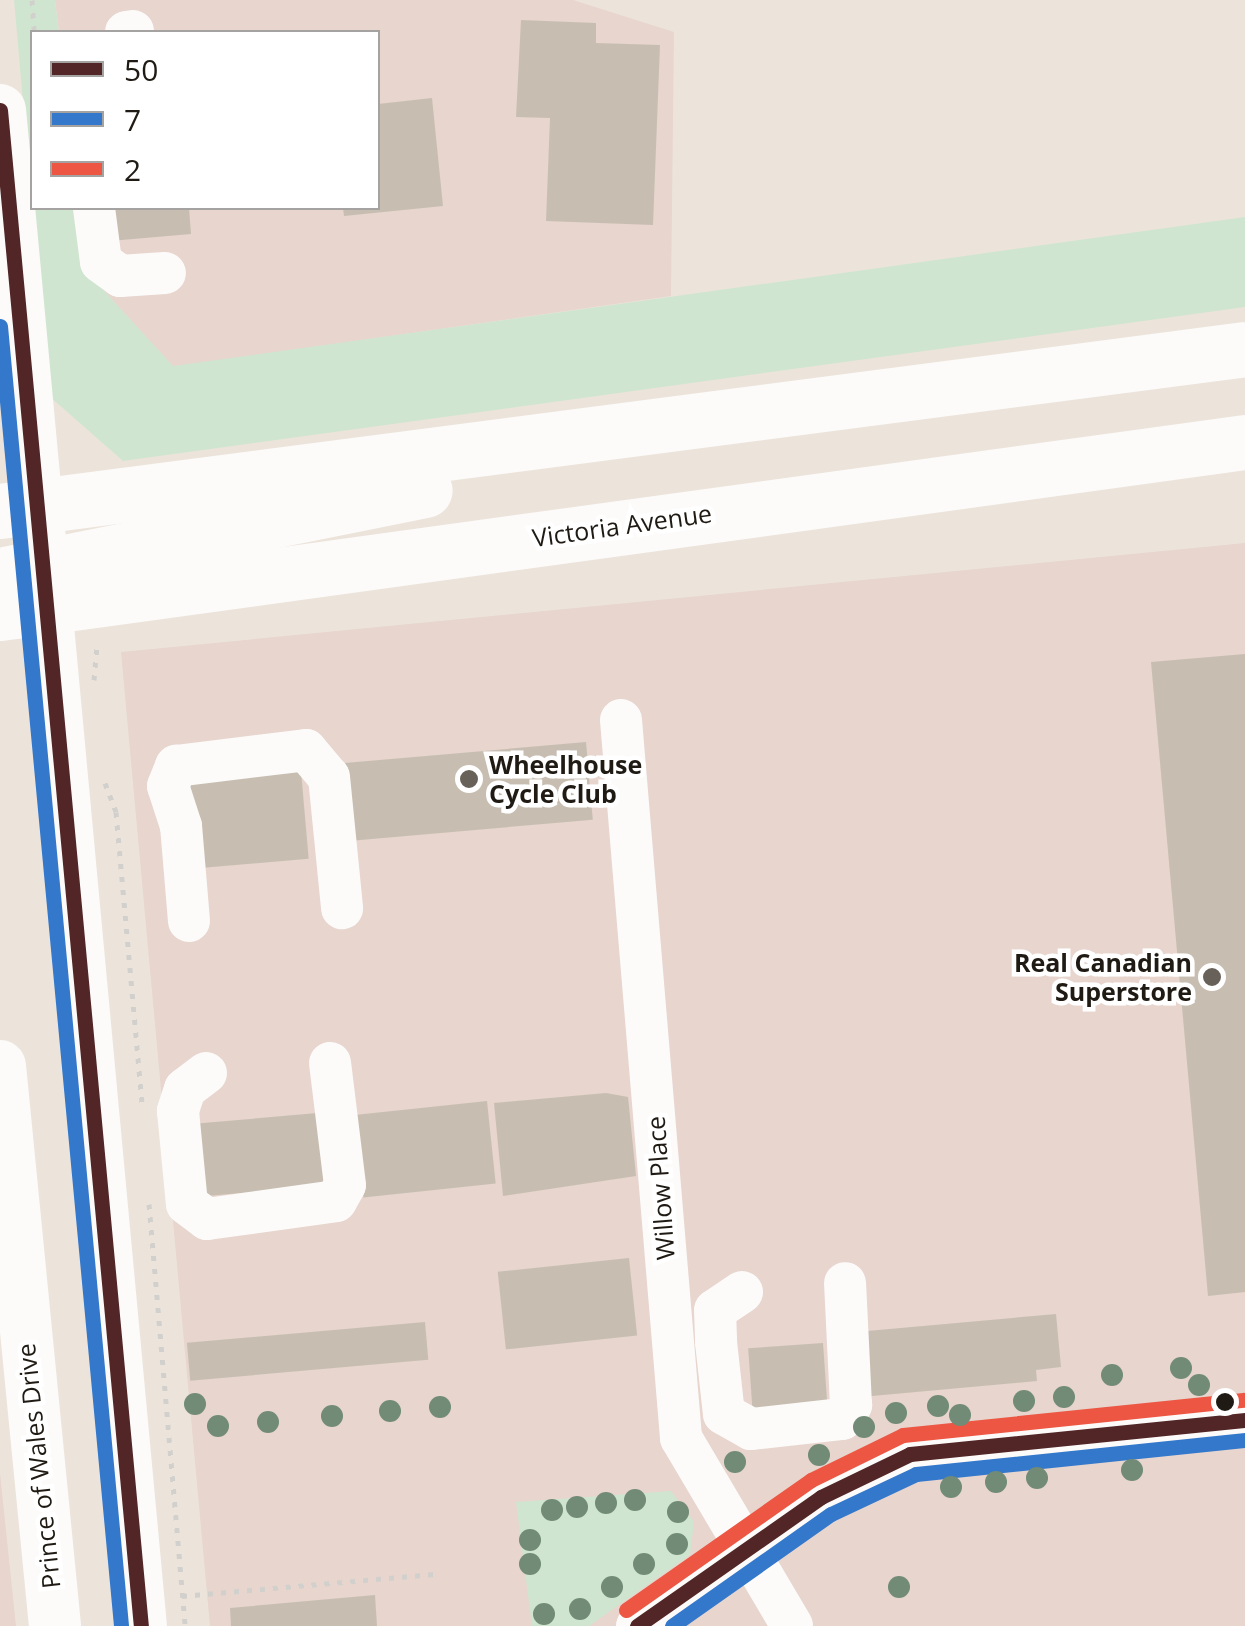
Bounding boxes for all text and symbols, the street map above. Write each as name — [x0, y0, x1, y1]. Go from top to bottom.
legend — [30, 30, 380, 210]
text: 50 — [124, 49, 158, 90]
text: 7 — [124, 99, 141, 140]
text: 2 — [124, 149, 141, 190]
street label: Victoria Avenue — [530, 498, 714, 552]
place label: Wheelhouse Cycle Club — [489, 750, 642, 809]
marker: Wheelhouse Cycle Club — [458, 768, 480, 790]
place label: Real Canadian Superstore — [1014, 948, 1192, 1007]
marker: Real Canadian Superstore — [1201, 966, 1223, 988]
street label: Willow Place — [640, 1115, 680, 1261]
street label: Prince of Wales Drive — [10, 1342, 66, 1590]
unlabelled marker — [1215, 1392, 1235, 1412]

